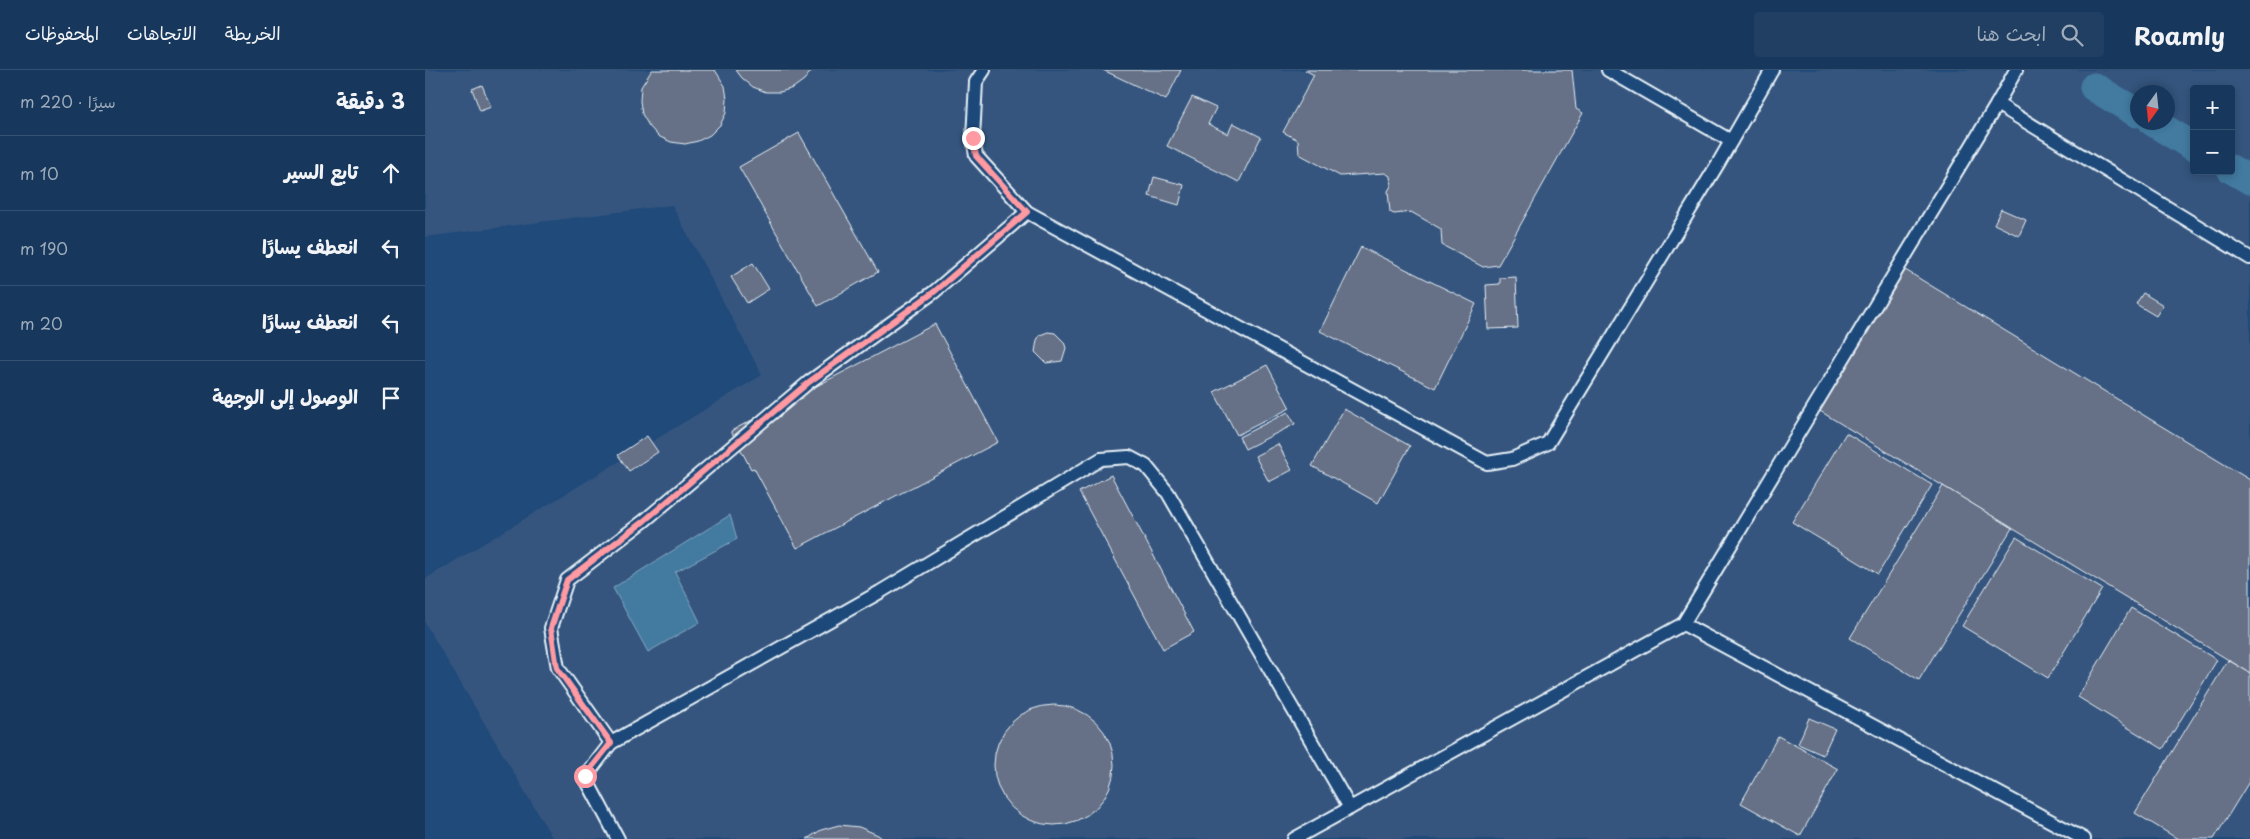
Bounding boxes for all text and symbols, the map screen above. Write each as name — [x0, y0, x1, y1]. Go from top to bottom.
search box — [1754, 12, 2104, 57]
text: Roamly — [2134, 17, 2225, 53]
text: المحفوظات — [25, 19, 99, 46]
text: الاتجاهات — [127, 19, 197, 46]
text: الخريطة — [225, 19, 281, 46]
text: ابحث هنا — [1977, 19, 2046, 47]
icon: search — [2058, 21, 2086, 49]
text: 3 دقيقة — [336, 84, 405, 116]
north arrow — [2130, 85, 2175, 130]
map controls — [2190, 85, 2235, 175]
button: + — [2190, 85, 2235, 130]
text: سيرًا · 220 m — [20, 89, 116, 113]
route end — [962, 127, 985, 150]
button: − — [2190, 130, 2235, 175]
text: تابع السير — [284, 157, 358, 185]
icon: ahead — [377, 159, 405, 187]
text: 10 m — [20, 161, 59, 185]
text: انعطف يسارًا — [262, 232, 358, 260]
icon: left — [377, 234, 405, 262]
text: 190 m — [20, 236, 68, 260]
text: انعطف يسارًا — [262, 307, 358, 335]
icon: left — [377, 309, 405, 337]
text: 20 m — [20, 311, 63, 335]
text: الوصول إلى الوجهة — [212, 382, 358, 410]
icon: arrive — [377, 384, 405, 412]
route start — [574, 765, 597, 788]

